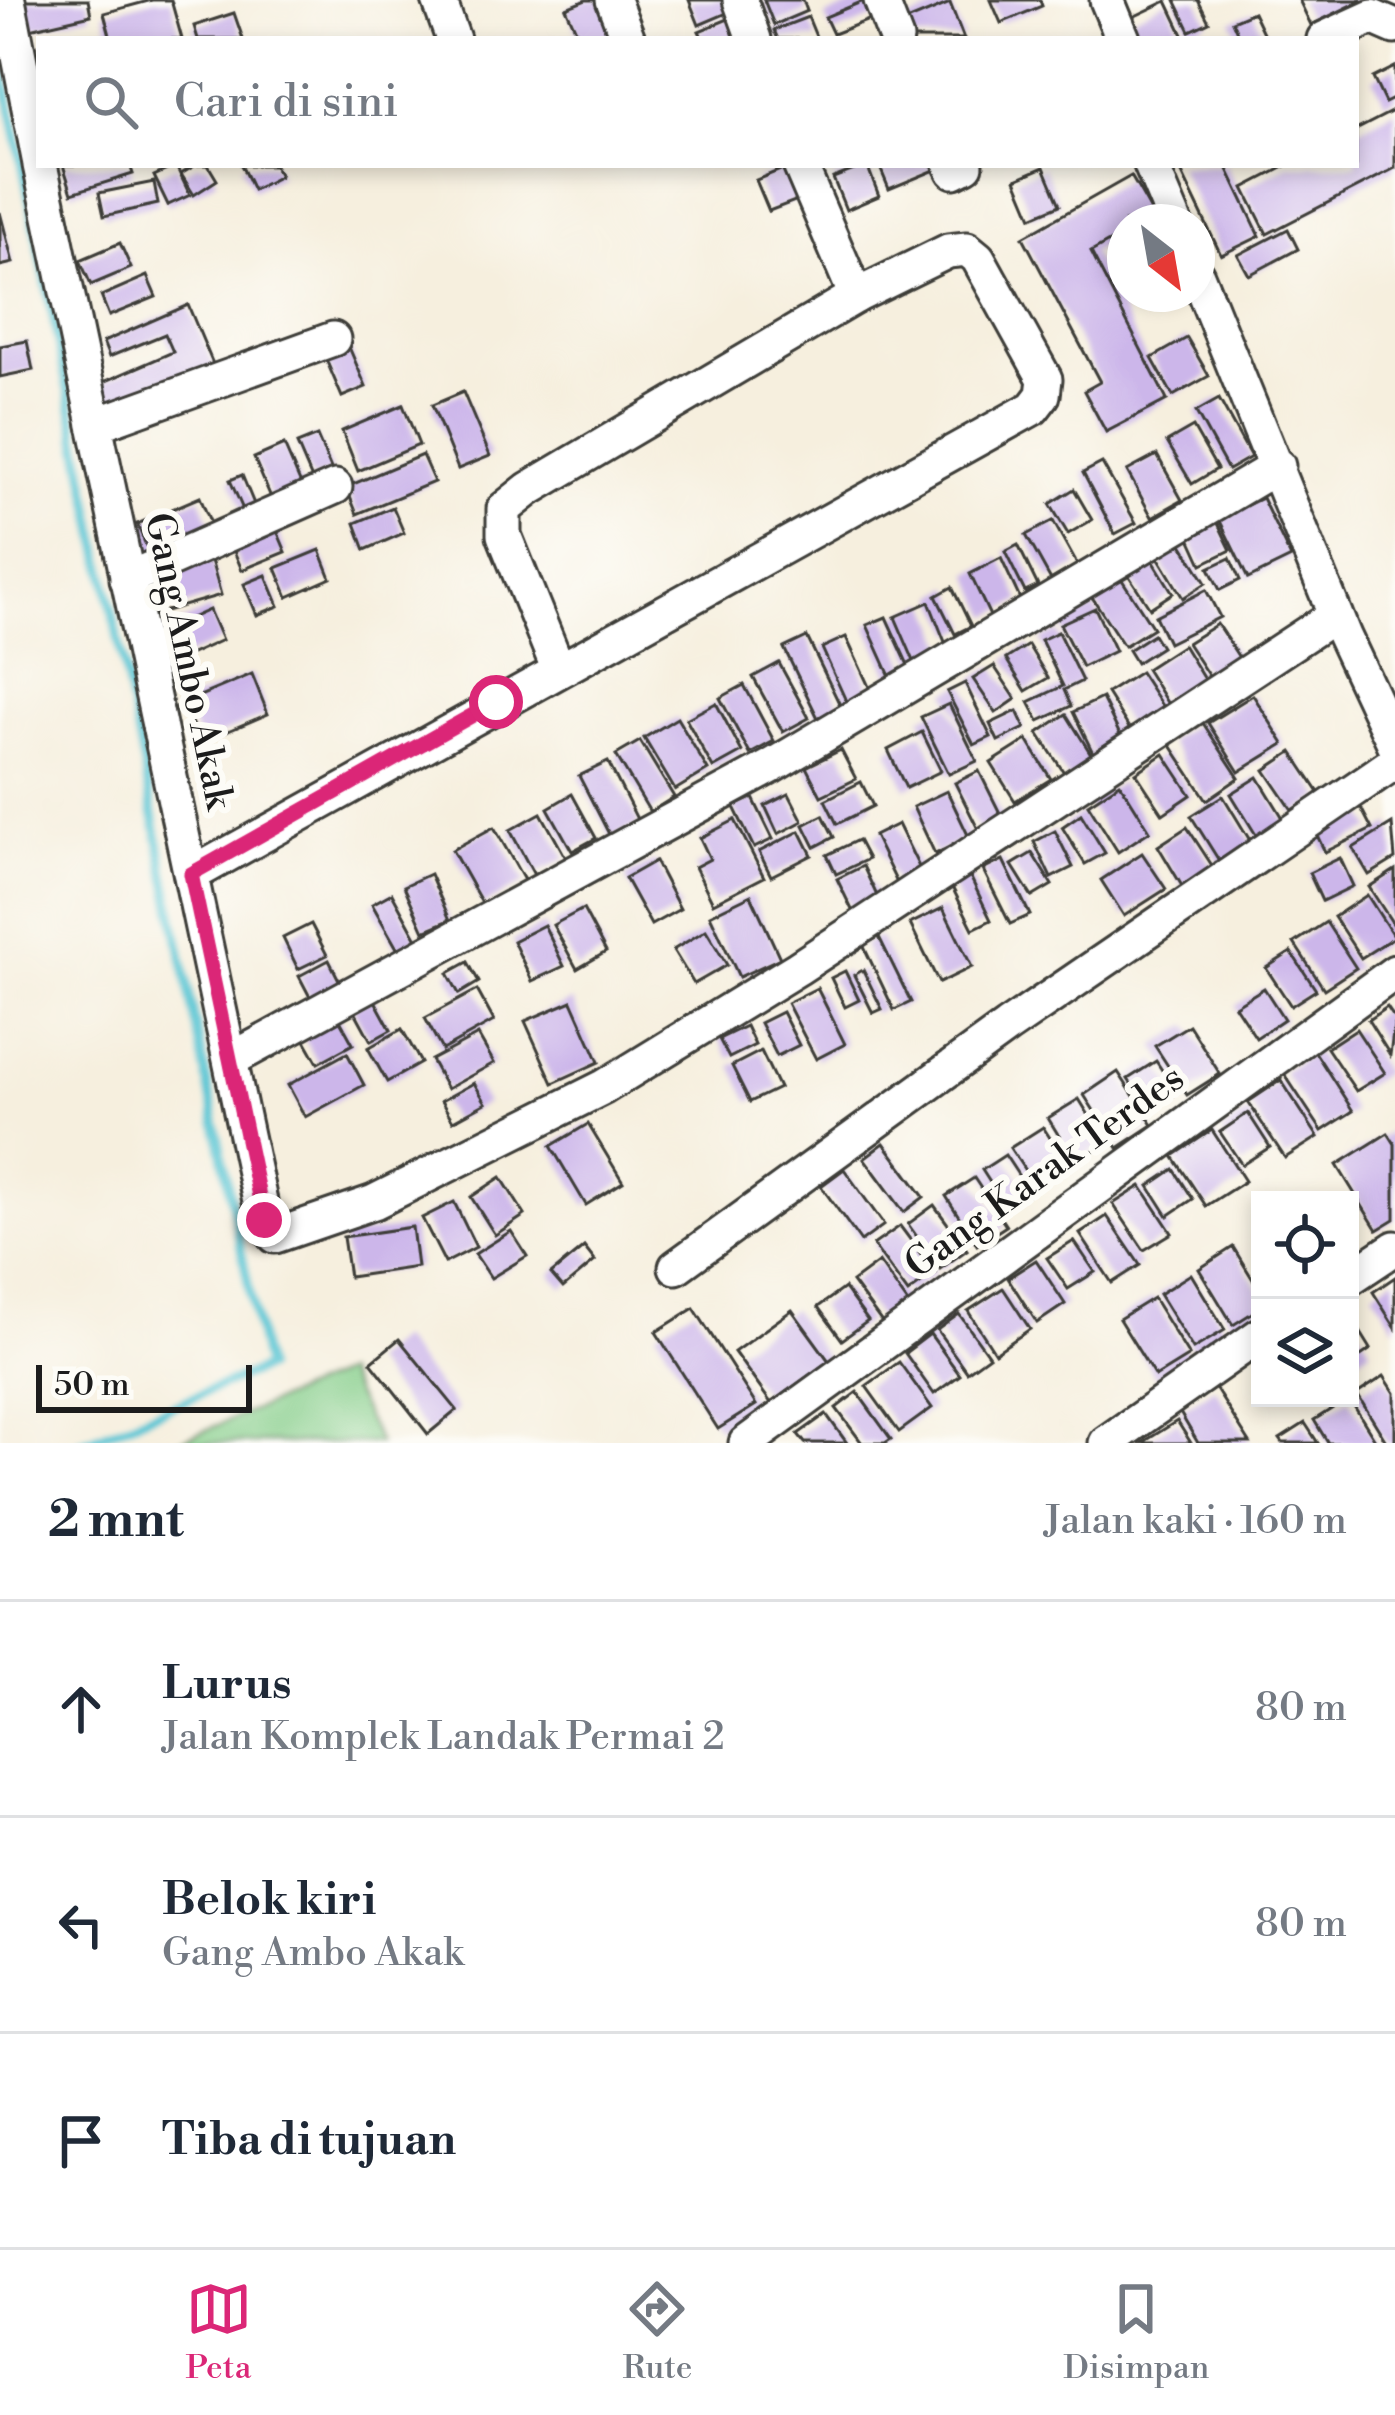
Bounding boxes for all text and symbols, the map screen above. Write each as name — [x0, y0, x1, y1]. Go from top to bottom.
search box — [36, 36, 1359, 168]
icon: search — [78, 69, 144, 135]
text: Cari di sini — [174, 74, 398, 131]
north arrow — [1107, 204, 1215, 312]
street label: Gang Ambo Akak — [133, 508, 244, 815]
route start — [469, 675, 523, 729]
street label: Gang Karak Terdes — [896, 1054, 1194, 1290]
map controls — [1251, 1191, 1359, 1407]
button: locate — [1251, 1191, 1359, 1299]
route end — [237, 1193, 291, 1247]
button: layers — [1251, 1299, 1359, 1407]
scale bar — [36, 1359, 252, 1412]
text: 50 m — [54, 1365, 130, 1406]
text: 2 mnt — [48, 1489, 184, 1553]
text: Jalan kaki · 160 m — [1044, 1497, 1347, 1546]
text: Lurus — [162, 1656, 292, 1713]
icon: ahead — [48, 1676, 114, 1742]
text: 80 m — [1255, 1684, 1347, 1733]
text: Jalan Komplek Landak Permai 2 — [162, 1713, 725, 1762]
text: Belok kiri — [162, 1872, 376, 1929]
icon: left — [48, 1892, 114, 1958]
text: 80 m — [1255, 1900, 1347, 1949]
text: Gang Ambo Akak — [162, 1929, 464, 1978]
icon: arrive — [48, 2108, 114, 2174]
text: Tiba di tujuan — [162, 2112, 456, 2169]
tab: Peta — [186, 2276, 252, 2389]
tab: Rute — [623, 2276, 692, 2389]
tab: Disimpan — [1063, 2276, 1209, 2389]

